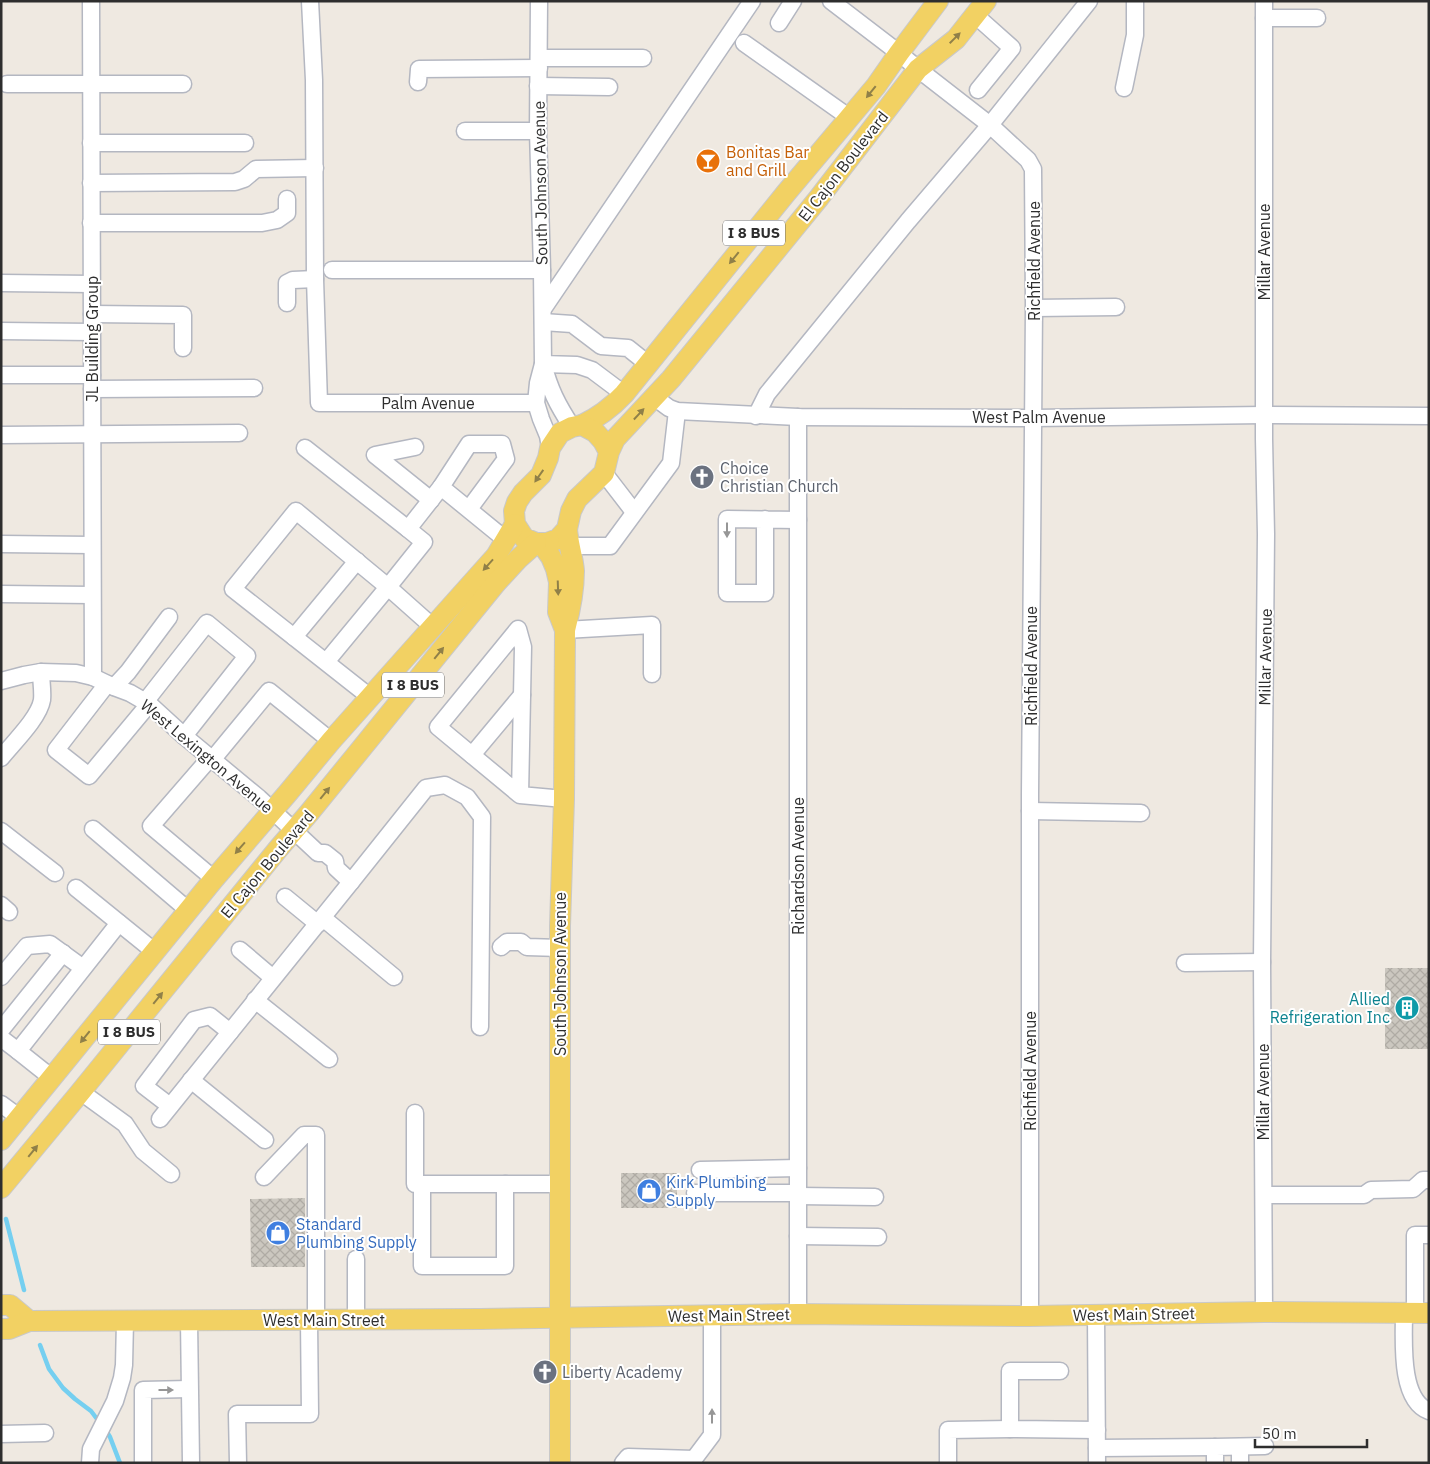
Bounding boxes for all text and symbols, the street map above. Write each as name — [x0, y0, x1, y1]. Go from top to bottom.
one-way arrow — [949, 32, 961, 44]
one-way arrow — [866, 86, 877, 99]
street label: South Johnson Avenue — [529, 101, 551, 265]
street label: El Cajon Boulevard — [794, 107, 892, 225]
place label: Bonitas Bar and Grill — [726, 142, 809, 180]
bar icon: Bonitas Bar and Grill — [695, 148, 721, 174]
street label: Richfield Avenue — [1024, 201, 1044, 321]
street label: Millar Avenue — [1254, 203, 1274, 301]
road number: I 8 BUS — [723, 220, 785, 246]
one-way arrow — [729, 251, 740, 264]
street label: JL Building Group — [82, 276, 102, 402]
street label: Palm Avenue — [381, 393, 475, 413]
street label: West Palm Avenue — [972, 407, 1106, 427]
one-way arrow — [633, 408, 645, 420]
place label: Choice Christian Church — [720, 458, 839, 496]
church icon: Choice Christian Church — [689, 464, 715, 490]
one-way arrow — [534, 469, 544, 483]
one-way arrow — [723, 522, 731, 538]
one-way arrow — [482, 558, 494, 570]
one-way arrow — [555, 580, 563, 596]
street label: Richfield Avenue — [1021, 606, 1041, 726]
street label: Millar Avenue — [1254, 608, 1276, 706]
one-way arrow — [433, 647, 444, 660]
road number: I 8 BUS — [382, 672, 444, 698]
street label: West Lexington Avenue — [137, 695, 277, 817]
one-way arrow — [320, 787, 331, 800]
street label: Richardson Avenue — [788, 797, 808, 935]
street label: El Cajon Boulevard — [216, 806, 318, 922]
one-way arrow — [235, 841, 246, 854]
street label: South Johnson Avenue — [550, 892, 570, 1056]
place label: Allied Refrigeration Inc — [1270, 989, 1390, 1027]
one-way arrow — [152, 991, 163, 1004]
building icon: Allied Refrigeration Inc — [1394, 995, 1420, 1021]
street label: Richfield Avenue — [1020, 1011, 1040, 1131]
road number: I 8 BUS — [98, 1020, 160, 1044]
one-way arrow — [80, 1031, 91, 1044]
street label: Millar Avenue — [1253, 1043, 1273, 1141]
one-way arrow — [27, 1144, 38, 1157]
place label: Kirk Plumbing Supply — [666, 1172, 767, 1210]
shop icon: Kirk Plumbing Supply — [636, 1178, 662, 1204]
place label: Standard Plumbing Supply — [296, 1214, 417, 1252]
shop icon: Standard Plumbing Supply — [265, 1220, 291, 1246]
street label: West Main Street — [1073, 1303, 1195, 1325]
street label: West Main Street — [668, 1304, 790, 1326]
street label: West Main Street — [263, 1310, 385, 1330]
church icon: Liberty Academy — [532, 1359, 558, 1385]
place label: Liberty Academy — [562, 1362, 682, 1382]
one-way arrow — [158, 1385, 174, 1393]
one-way arrow — [708, 1408, 716, 1424]
scale bar — [1255, 1416, 1368, 1448]
text: 50 m — [1262, 1424, 1297, 1443]

